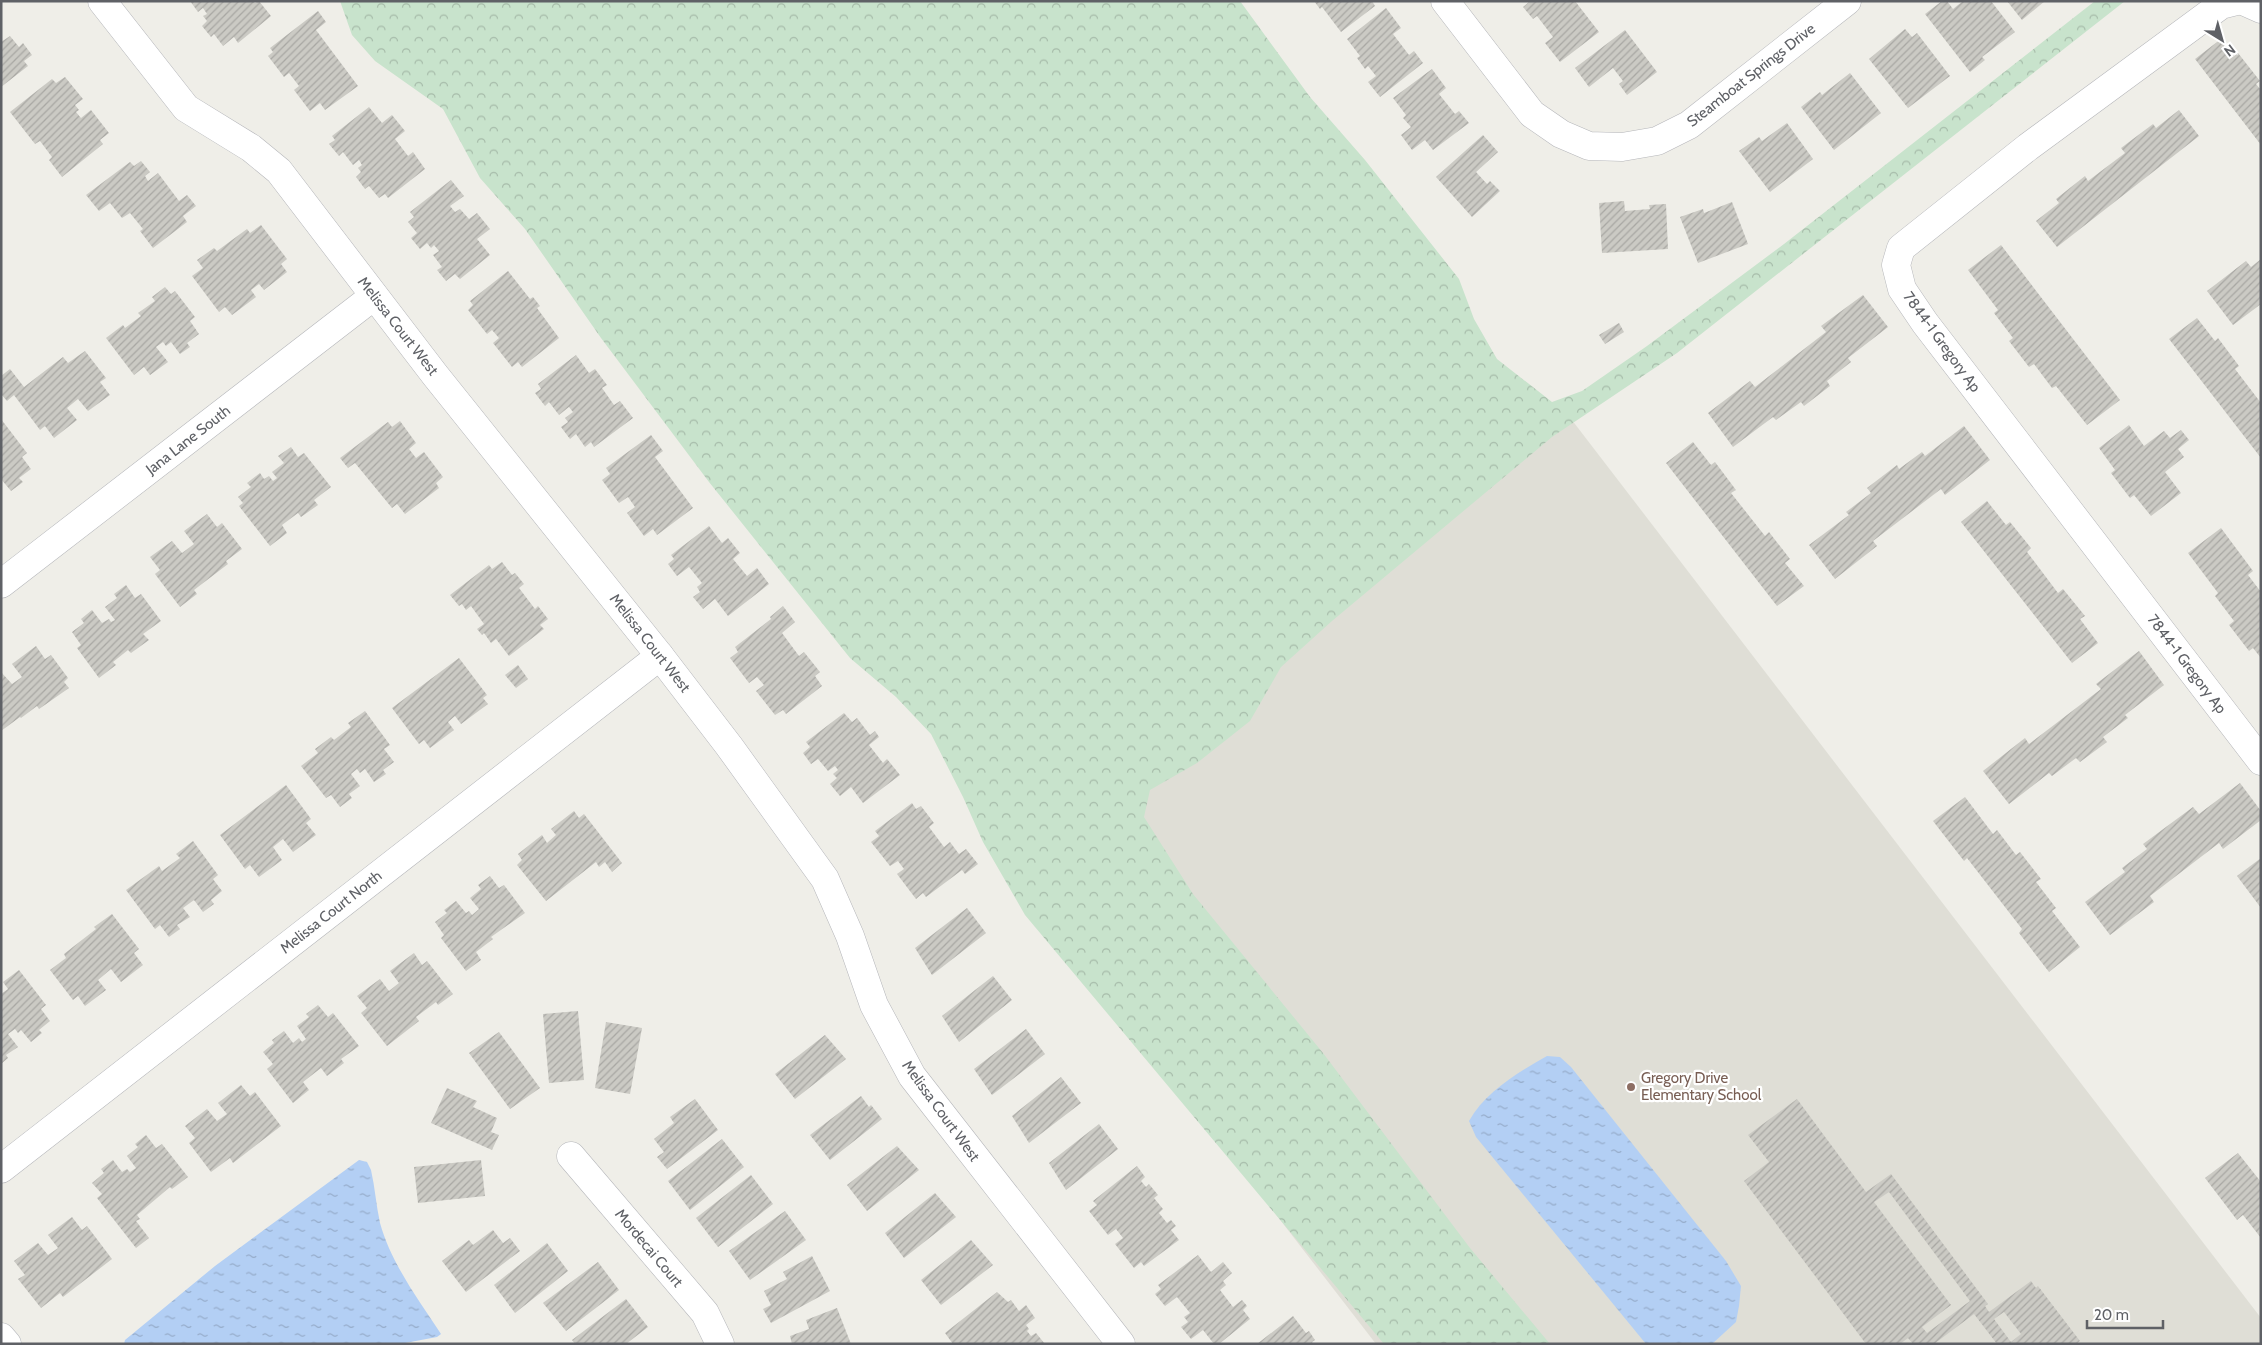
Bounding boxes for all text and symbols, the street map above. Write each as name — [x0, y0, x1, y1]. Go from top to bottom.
north arrow — [2197, 15, 2247, 65]
street label: Steamboat Springs Drive — [1683, 19, 1819, 131]
text: N — [2220, 40, 2239, 61]
street label: Melissa Court West — [354, 273, 442, 379]
street label: 7844-1 Gregory Ap — [1900, 288, 1984, 396]
street label: Jana Lane South — [141, 401, 234, 479]
street label: Melissa Court West — [606, 590, 694, 696]
street label: 7844-1 Gregory Ap — [2144, 611, 2230, 717]
street label: Melissa Court North — [277, 867, 385, 957]
street label: Melissa Court West — [898, 1057, 984, 1165]
place label: Gregory Drive Elementary School — [1641, 1069, 1762, 1104]
marker: Gregory Drive Elementary School — [1625, 1081, 1637, 1093]
street label: Mordecai Court — [611, 1205, 687, 1291]
scale bar — [2087, 1298, 2163, 1330]
text: 20 m — [2094, 1306, 2129, 1324]

